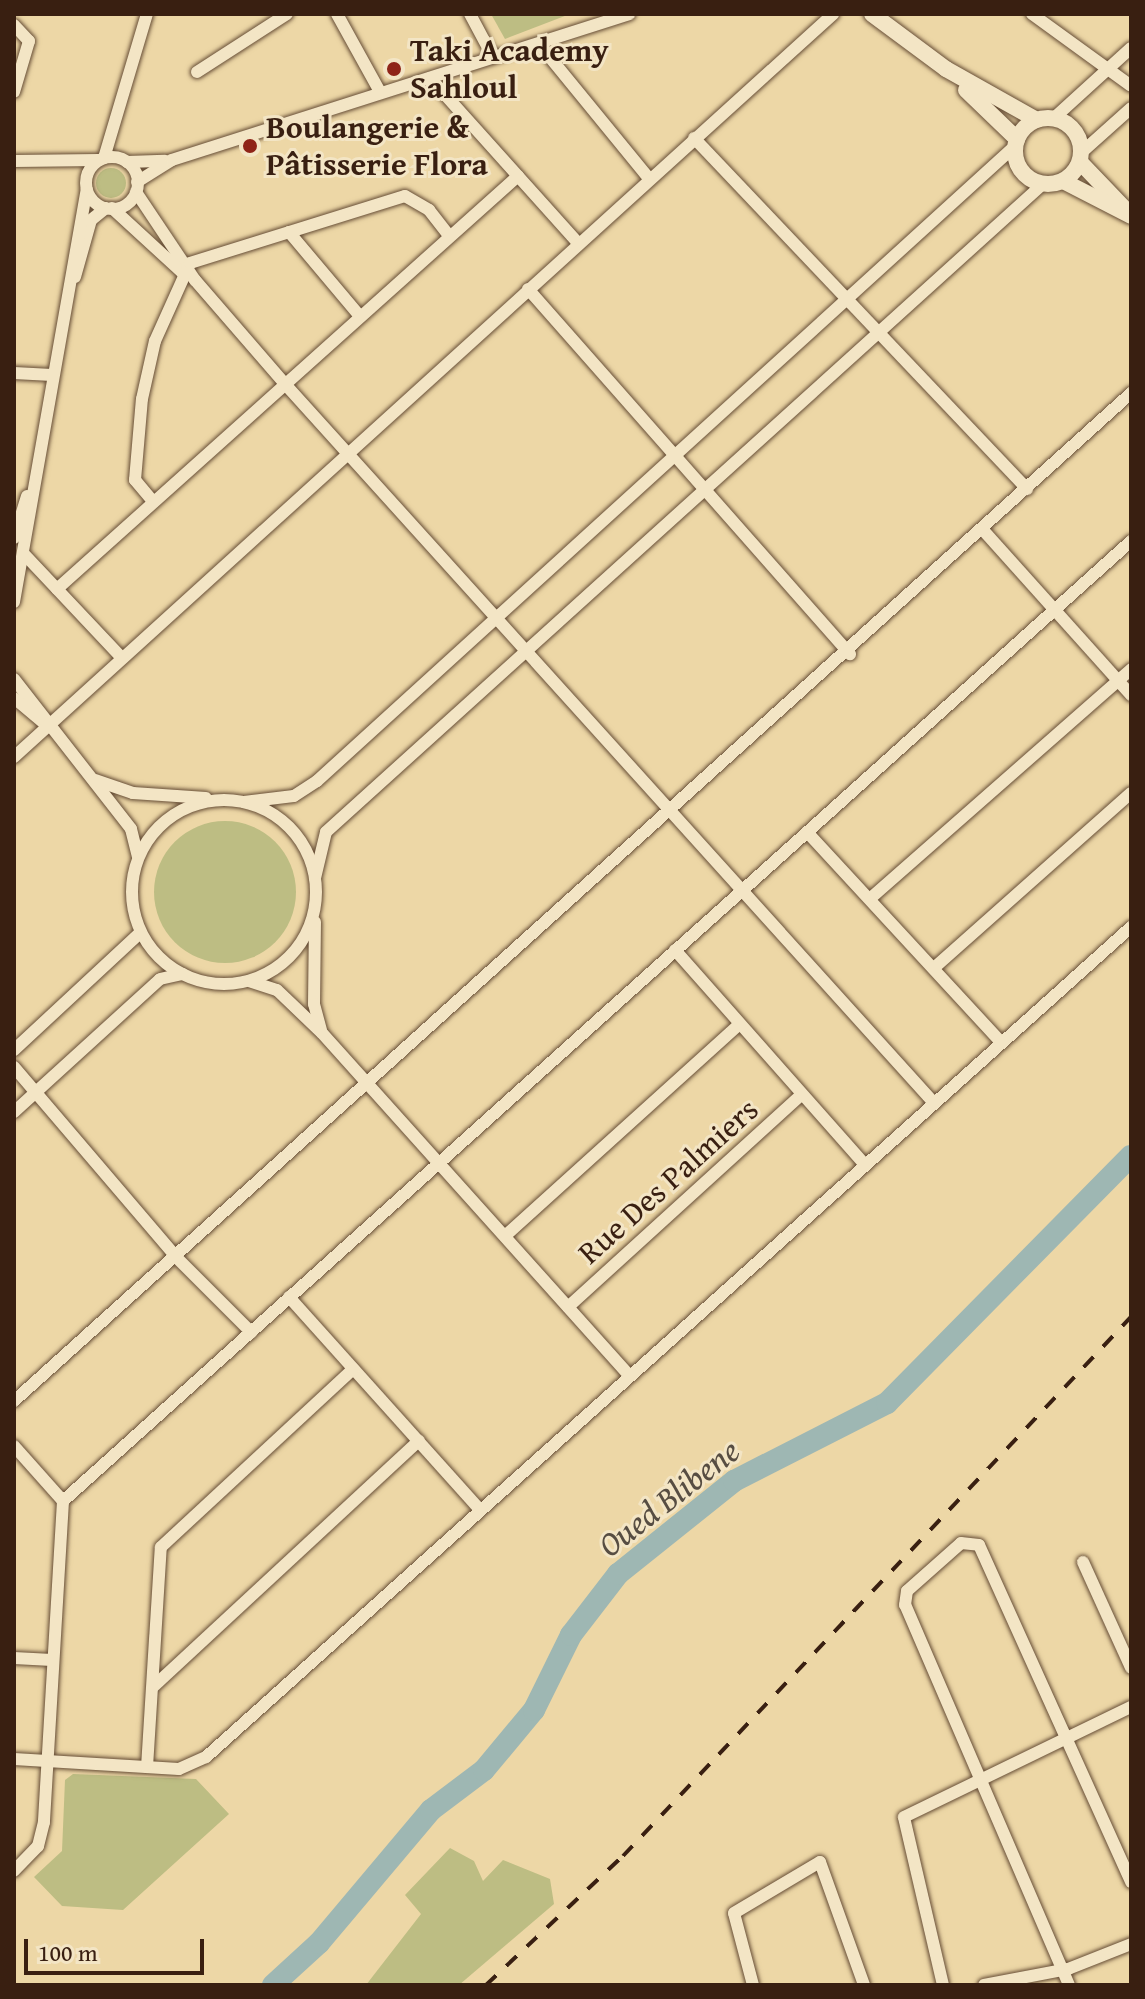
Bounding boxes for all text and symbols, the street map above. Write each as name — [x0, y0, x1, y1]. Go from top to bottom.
place label: Taki Academy Sahloul — [410, 32, 609, 107]
marker: Taki Academy Sahloul — [385, 60, 403, 78]
place label: Boulangerie & Pâtisserie Flora — [266, 109, 488, 184]
marker: Boulangerie & Pâtisserie Flora — [241, 137, 259, 155]
street label: Rue Des Palmiers — [570, 1090, 766, 1272]
water label: Oued Blibene — [589, 1429, 747, 1565]
scale bar — [28, 1923, 208, 1973]
text: 100 m — [38, 1935, 98, 1970]

